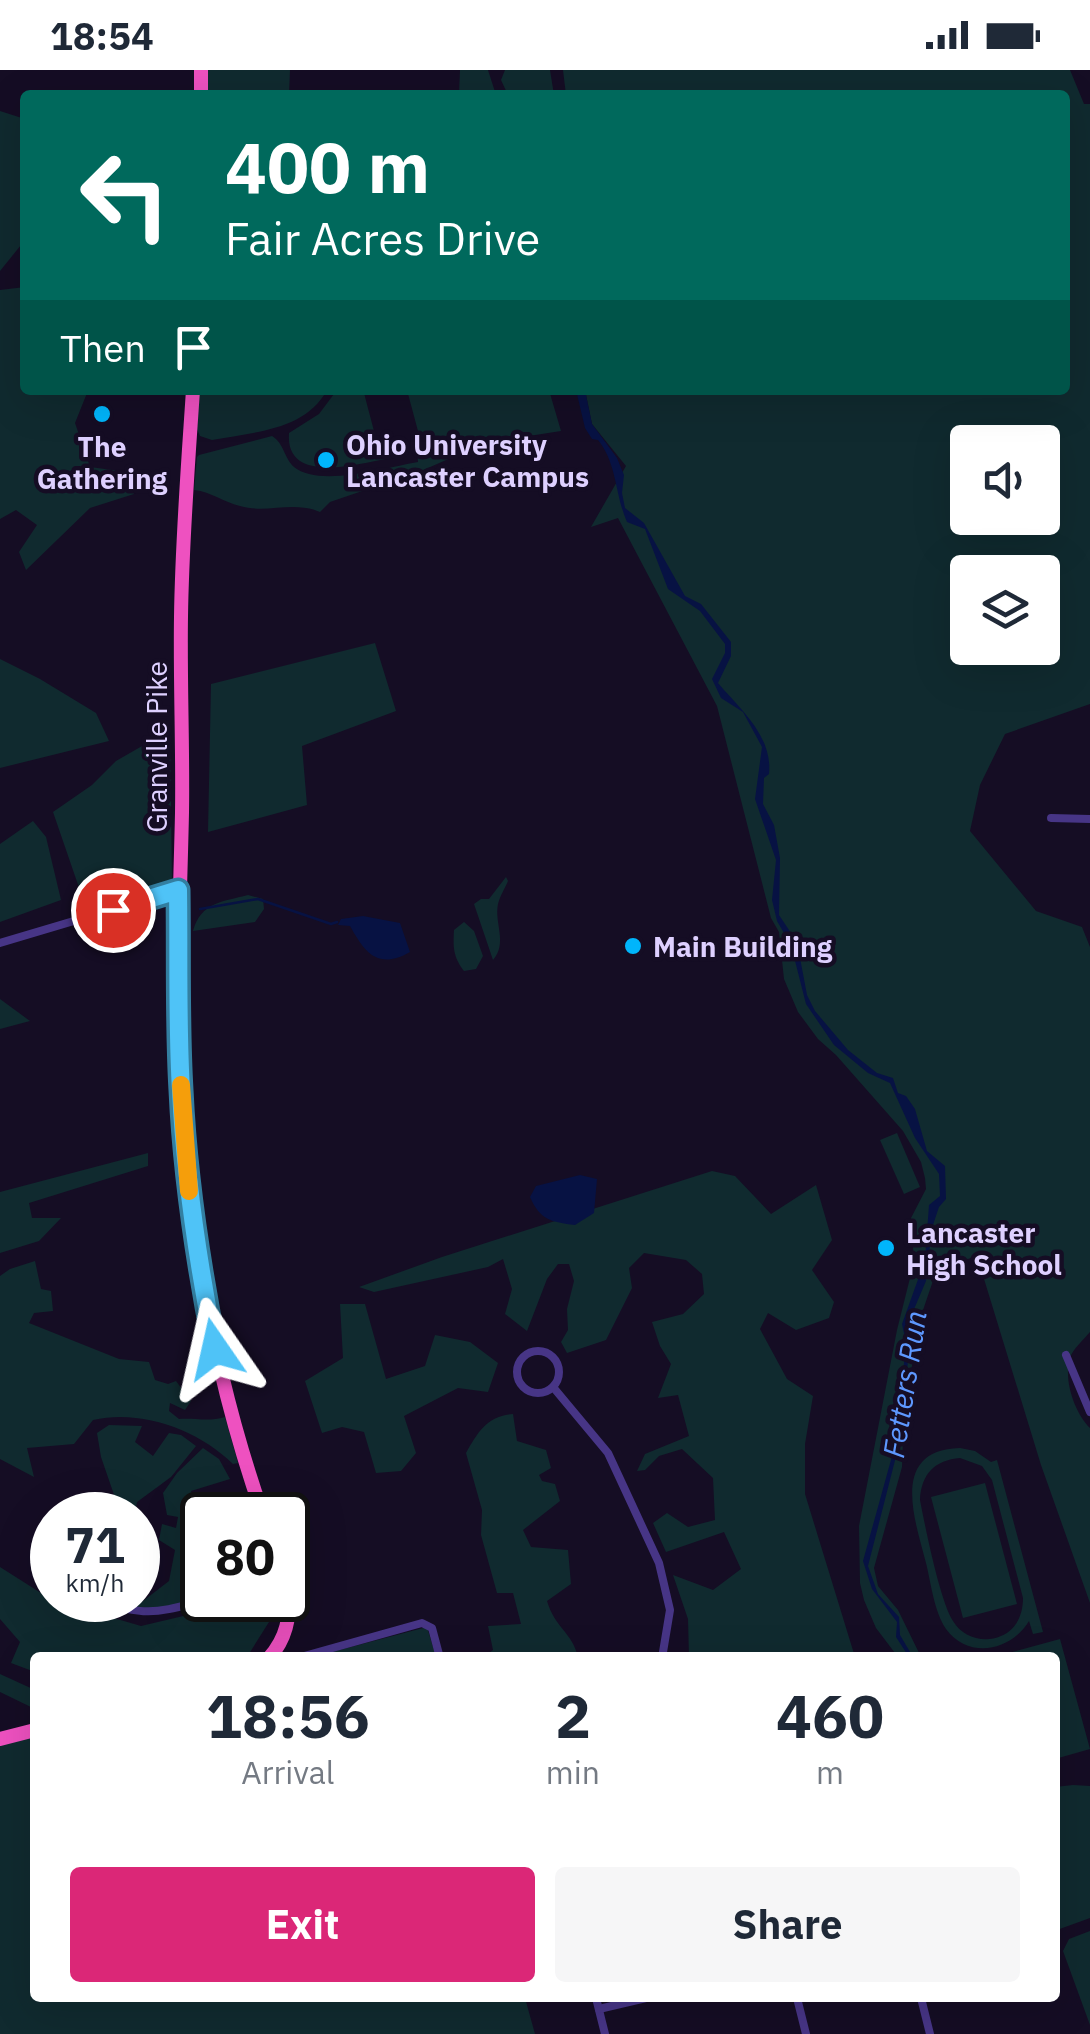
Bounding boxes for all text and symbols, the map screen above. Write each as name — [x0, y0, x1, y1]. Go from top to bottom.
text: 18:54 — [50, 11, 154, 60]
text: 400 m — [225, 121, 430, 212]
icon: left — [60, 130, 190, 260]
text: Fair Acres Drive — [225, 209, 540, 267]
icon: arrive — [166, 320, 221, 375]
text: Then — [60, 323, 146, 372]
marker: The Gathering — [91, 403, 113, 425]
map controls — [950, 425, 1060, 665]
button: sound — [950, 425, 1060, 535]
place label: Ohio University Lancaster Campus — [346, 426, 589, 495]
place label: The Gathering — [37, 428, 168, 497]
marker: Ohio University Lancaster Campus — [315, 449, 337, 471]
button: layers — [950, 555, 1060, 665]
street label: Granville Pike — [138, 661, 175, 833]
pin — [71, 868, 156, 953]
icon: arrive — [86, 883, 141, 938]
place label: Main Building — [653, 928, 833, 965]
marker: Main Building — [622, 935, 644, 957]
place label: Lancaster High School — [906, 1214, 1062, 1283]
marker: Lancaster High School — [875, 1237, 897, 1259]
position arrow — [163, 1297, 267, 1401]
water label: Fetters Run — [873, 1307, 935, 1461]
speed limit sign: 80 — [180, 1492, 310, 1622]
text: 71 — [65, 1512, 125, 1577]
text: km/h — [66, 1566, 124, 1599]
text: 18:56 — [206, 1676, 370, 1755]
text: 2 — [555, 1676, 591, 1755]
text: 460 — [776, 1676, 884, 1755]
text: Arrival — [241, 1751, 335, 1793]
text: min — [546, 1751, 600, 1793]
text: m — [816, 1751, 844, 1793]
button: Exit — [70, 1867, 535, 1982]
button: Share — [555, 1867, 1020, 1982]

